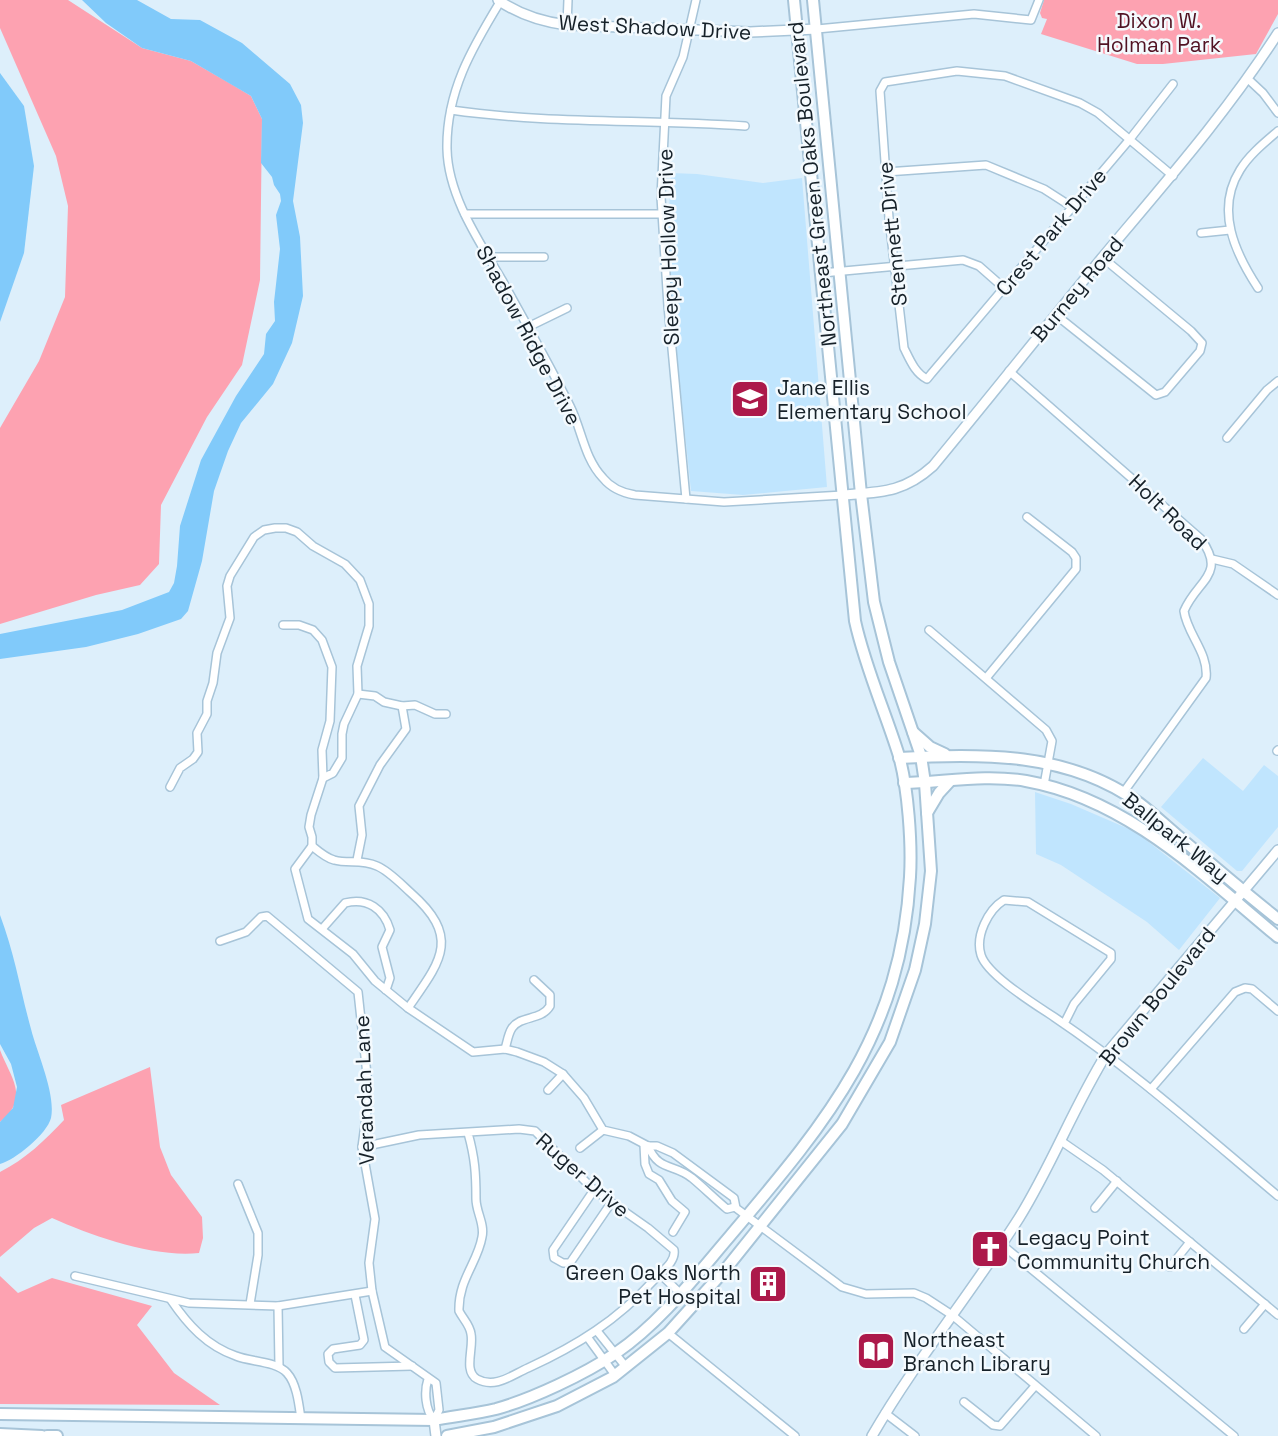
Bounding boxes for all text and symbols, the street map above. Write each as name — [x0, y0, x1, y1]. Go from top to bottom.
park label: Dixon W. Holman Park — [1097, 7, 1221, 58]
street label: West Shadow Drive — [558, 8, 752, 46]
street label: Northeast Green Oaks Boulevard — [781, 20, 843, 348]
street label: Sleepy Hollow Drive — [651, 148, 685, 346]
street label: Stennett Drive — [871, 161, 913, 307]
street label: Crest Park Drive — [990, 163, 1112, 301]
street label: Burney Road — [1025, 231, 1129, 347]
street label: Shadow Ridge Drive — [470, 241, 588, 429]
place label: Jane Ellis Elementary School — [777, 374, 967, 425]
school or university icon: Jane Ellis Elementary School — [729, 378, 771, 420]
street label: Holt Road — [1123, 468, 1213, 556]
street label: Ballpark Way — [1117, 786, 1235, 888]
street label: Brown Boulevard — [1093, 921, 1221, 1071]
street label: Verandah Lane — [348, 1015, 380, 1165]
street label: Ruger Drive — [531, 1127, 635, 1223]
place label: Legacy Point Community Church — [1017, 1224, 1210, 1275]
church icon: Legacy Point Community Church — [969, 1228, 1011, 1270]
place label: Green Oaks North Pet Hospital — [565, 1259, 741, 1310]
building icon: Green Oaks North Pet Hospital — [747, 1263, 789, 1305]
place label: Northeast Branch Library — [903, 1326, 1051, 1377]
library icon: Northeast Branch Library — [855, 1330, 897, 1372]

